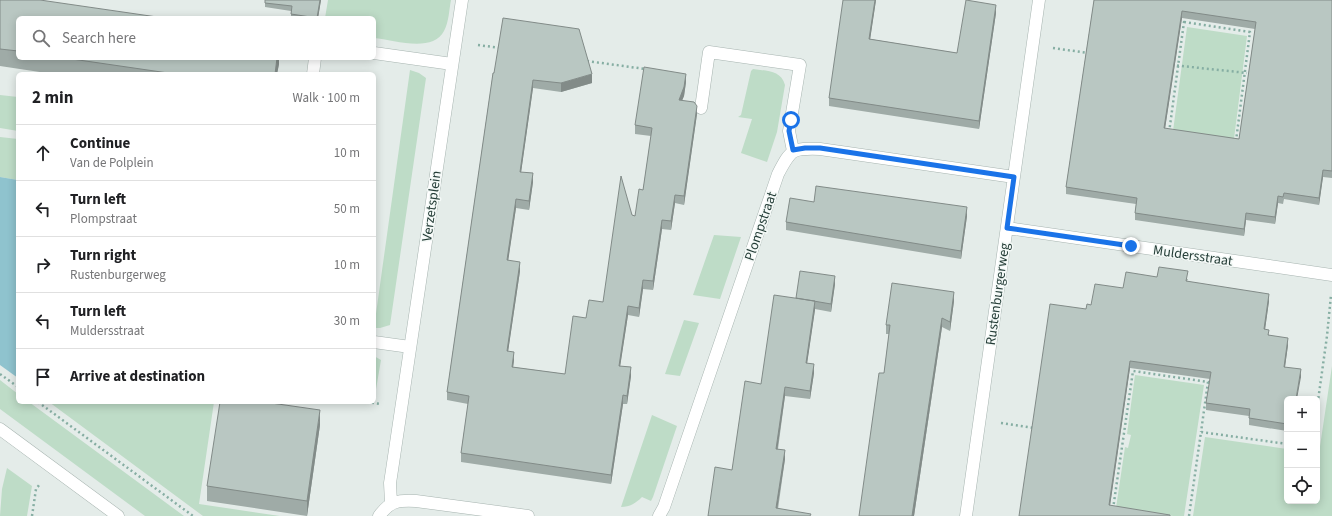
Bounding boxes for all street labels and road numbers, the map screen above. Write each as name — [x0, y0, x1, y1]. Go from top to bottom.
street label: Verzetsplein — [417, 169, 447, 243]
street label: Plompstraat — [740, 189, 782, 264]
street label: Muldersstraat — [1152, 241, 1234, 272]
street label: Rustenburgerweg — [981, 242, 1015, 347]

